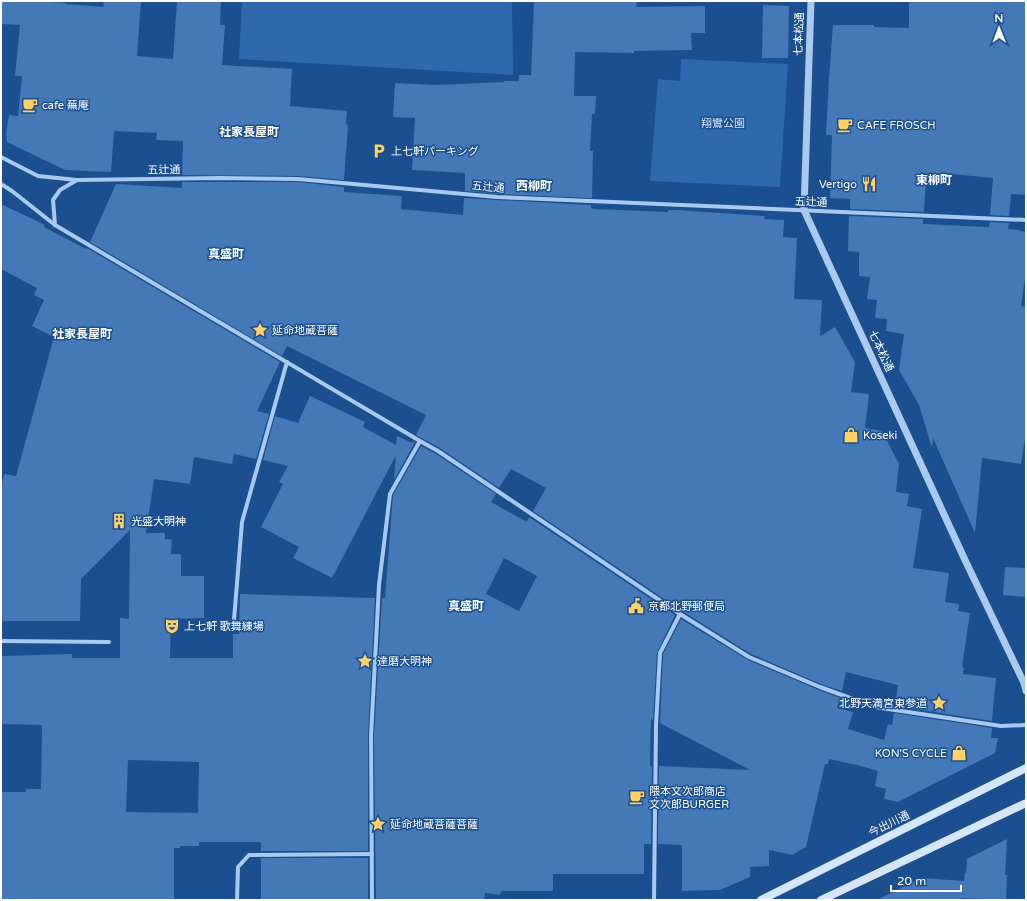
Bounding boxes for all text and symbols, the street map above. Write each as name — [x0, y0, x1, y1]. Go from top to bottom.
north arrow — [979, 8, 1019, 48]
street label: 七本松通 — [792, 12, 806, 56]
text: N — [994, 12, 1003, 25]
cafe icon: cafe 蕪庵 — [21, 96, 39, 114]
place label: cafe 蕪庵 — [42, 99, 89, 112]
cafe icon: CAFE FROSCH — [836, 116, 854, 134]
park label: 翔鸞公園 — [701, 117, 745, 130]
place label: CAFE FROSCH — [857, 119, 936, 132]
district label: 社家長屋町 — [219, 125, 279, 139]
parking icon: 上七軒パーキング — [370, 142, 388, 160]
place label: 上七軒パーキング — [391, 145, 479, 158]
street label: 五辻通 — [147, 163, 181, 177]
district label: 東柳町 — [916, 173, 952, 187]
restaurant icon: Vertigo — [860, 175, 878, 193]
place label: Vertigo — [819, 178, 857, 191]
street label: 五辻通 — [471, 179, 505, 195]
district label: 西柳町 — [516, 179, 552, 193]
street label: 五辻通 — [794, 195, 828, 209]
district label: 真盛町 — [208, 247, 244, 261]
place icon: 延命地蔵菩薩 — [251, 321, 269, 339]
place label: 延命地蔵菩薩 — [272, 324, 338, 337]
district label: 社家長屋町 — [52, 327, 112, 341]
street label: 七本松通 — [866, 328, 896, 374]
shop icon: Koseki — [842, 426, 860, 444]
place label: Koseki — [863, 429, 897, 442]
building icon: 光盛大明神 — [110, 512, 128, 530]
place label: 光盛大明神 — [131, 515, 186, 528]
public building icon: 京都北野郵便局 — [627, 597, 645, 615]
district label: 真盛町 — [448, 599, 484, 613]
place label: 京都北野郵便局 — [648, 600, 725, 613]
theatre icon: 上七軒 歌舞練場 — [163, 617, 181, 635]
place label: 上七軒 歌舞練場 — [184, 620, 264, 633]
place icon: 達磨大明神 — [356, 652, 374, 670]
place label: 達磨大明神 — [377, 655, 432, 668]
place icon: 北野天満宮東参道 — [930, 694, 948, 712]
place label: 北野天満宮東参道 — [839, 697, 927, 710]
shop icon: KON'S CYCLE — [950, 744, 968, 762]
place label: KON'S CYCLE — [875, 747, 947, 760]
place label: 隈本文次郎商店 文次郎BURGER — [649, 785, 729, 811]
cafe icon: 隈本文次郎商店 文次郎BURGER — [628, 788, 646, 806]
street label: 今出川通 — [866, 809, 912, 839]
place icon: 延命地蔵菩薩菩薩 — [369, 815, 387, 833]
place label: 延命地蔵菩薩菩薩 — [390, 818, 478, 831]
scale bar — [891, 867, 961, 893]
text: 20 m — [897, 874, 926, 888]

